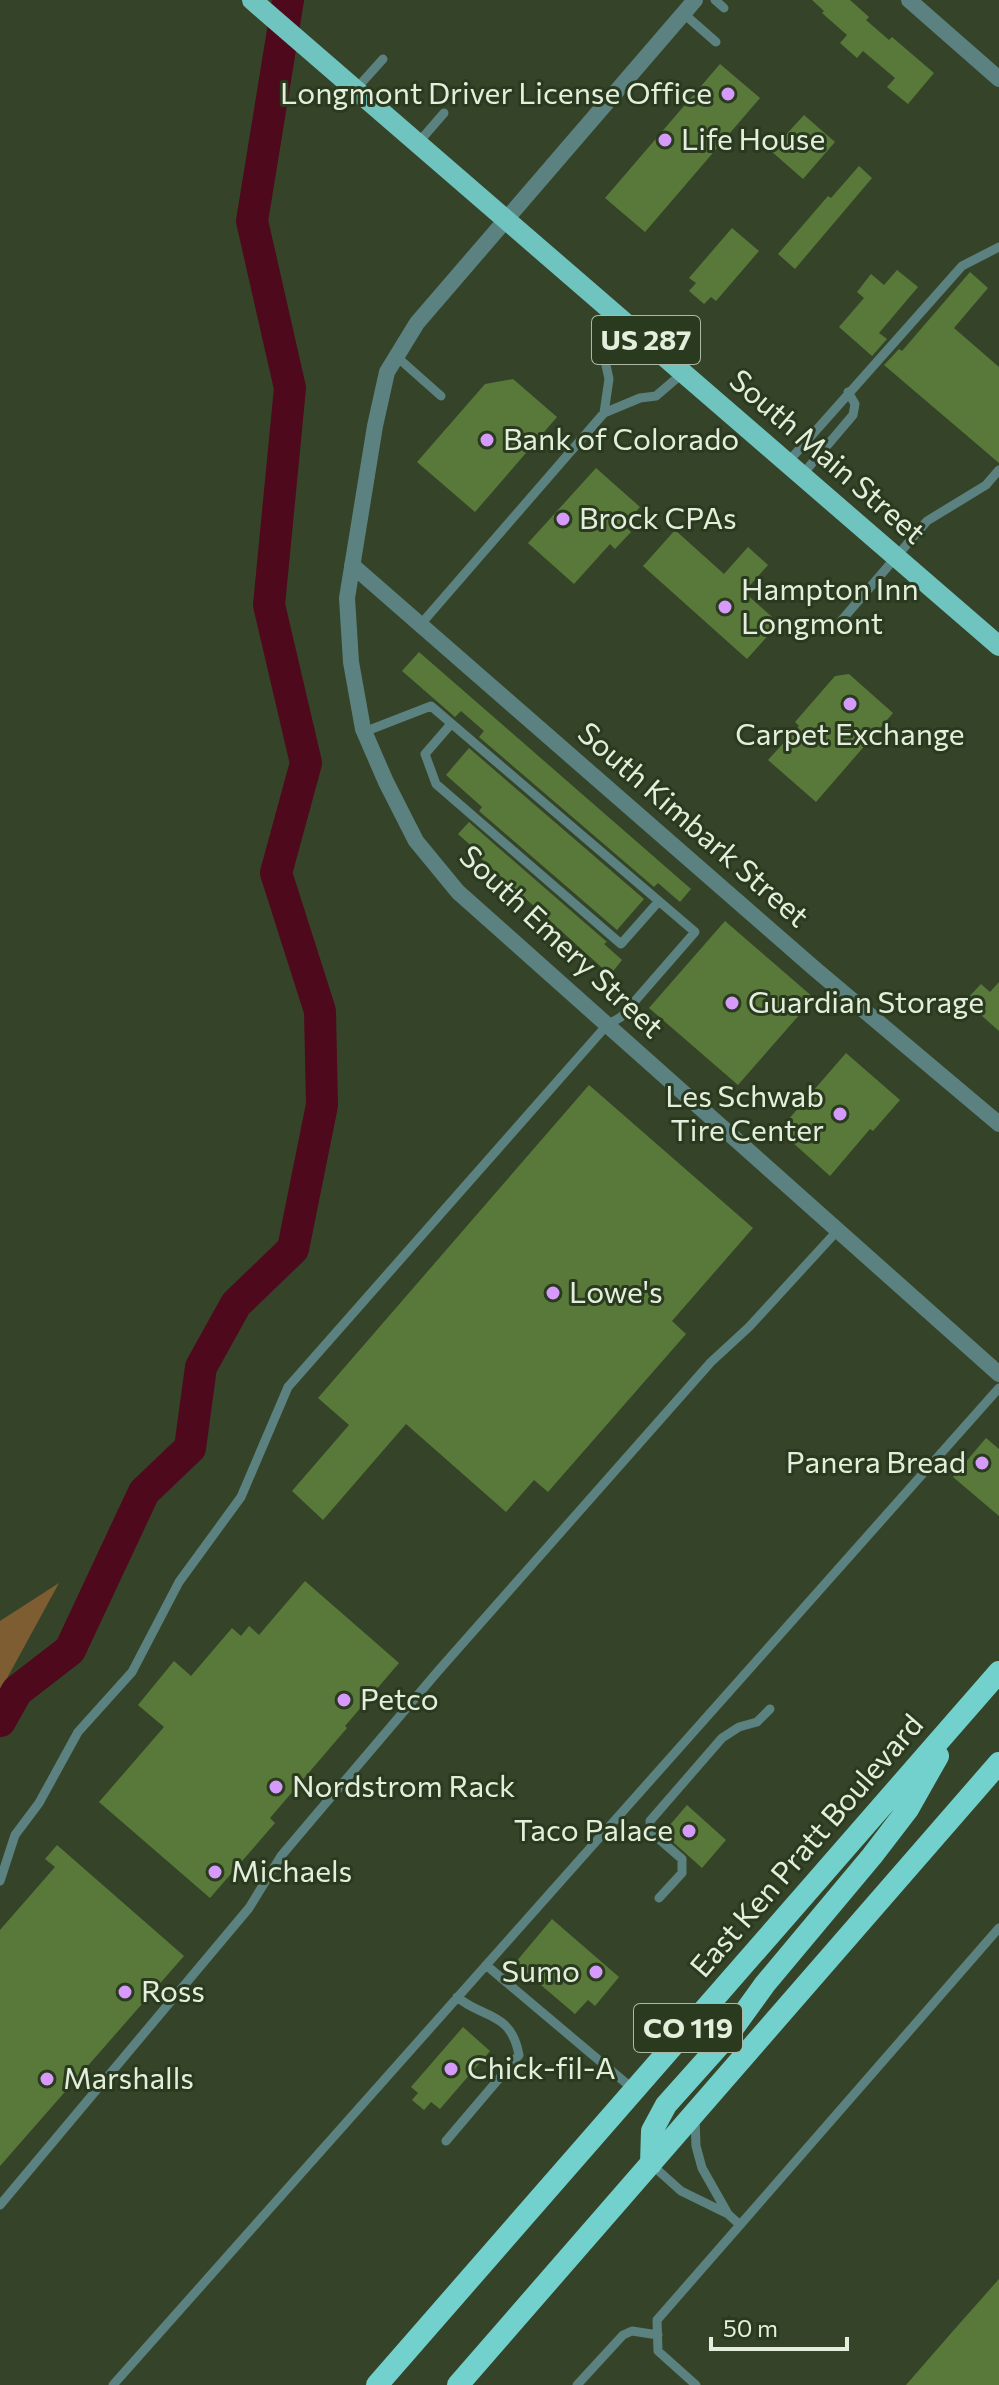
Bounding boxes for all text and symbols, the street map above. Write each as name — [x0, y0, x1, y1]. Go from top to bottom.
place label: Longmont Driver License Office — [280, 73, 712, 110]
marker: Longmont Driver License Office — [719, 85, 737, 103]
place label: Life House — [681, 119, 825, 156]
marker: Life House — [656, 131, 674, 149]
road number: US 287 — [592, 316, 700, 364]
street label: South Main Street — [723, 360, 934, 550]
place label: Bank of Colorado — [503, 419, 739, 456]
marker: Bank of Colorado — [478, 431, 496, 449]
place label: Brock CPAs — [579, 498, 737, 535]
marker: Brock CPAs — [554, 510, 572, 528]
place label: Hampton Inn Longmont — [741, 569, 919, 640]
marker: Hampton Inn Longmont — [716, 598, 734, 616]
marker: Carpet Exchange — [841, 695, 859, 713]
street label: South Kimbark Street — [572, 713, 818, 933]
place label: Carpet Exchange — [735, 714, 965, 751]
street label: South Emery Street — [453, 836, 672, 1044]
place label: Guardian Storage — [748, 982, 984, 1019]
marker: Guardian Storage — [723, 994, 741, 1012]
place label: Les Schwab Tire Center — [665, 1076, 824, 1147]
marker: Les Schwab Tire Center — [831, 1105, 849, 1123]
place label: Lowe's — [569, 1272, 663, 1309]
marker: Lowe's — [544, 1284, 562, 1302]
place label: Panera Bread — [786, 1442, 966, 1479]
marker: Panera Bread — [973, 1454, 991, 1472]
place label: Petco — [360, 1679, 439, 1716]
marker: Petco — [335, 1691, 353, 1709]
street label: East Ken Pratt Boulevard — [681, 1705, 929, 1983]
place label: Nordstrom Rack — [292, 1766, 515, 1803]
marker: Nordstrom Rack — [267, 1778, 285, 1796]
place label: Taco Palace — [514, 1810, 673, 1847]
marker: Taco Palace — [680, 1822, 698, 1840]
place label: Michaels — [231, 1851, 352, 1888]
marker: Michaels — [206, 1863, 224, 1881]
place label: Sumo — [502, 1951, 580, 1988]
marker: Sumo — [587, 1963, 605, 1981]
place label: Ross — [141, 1971, 205, 2008]
marker: Ross — [116, 1983, 134, 2001]
road number: CO 119 — [634, 2004, 742, 2052]
place label: Chick-fil-A — [467, 2048, 616, 2085]
place label: Marshalls — [63, 2058, 194, 2095]
marker: Chick-fil-A — [442, 2060, 460, 2078]
marker: Marshalls — [38, 2070, 56, 2088]
scale bar — [711, 2301, 847, 2351]
text: 50 m — [723, 2313, 778, 2342]

